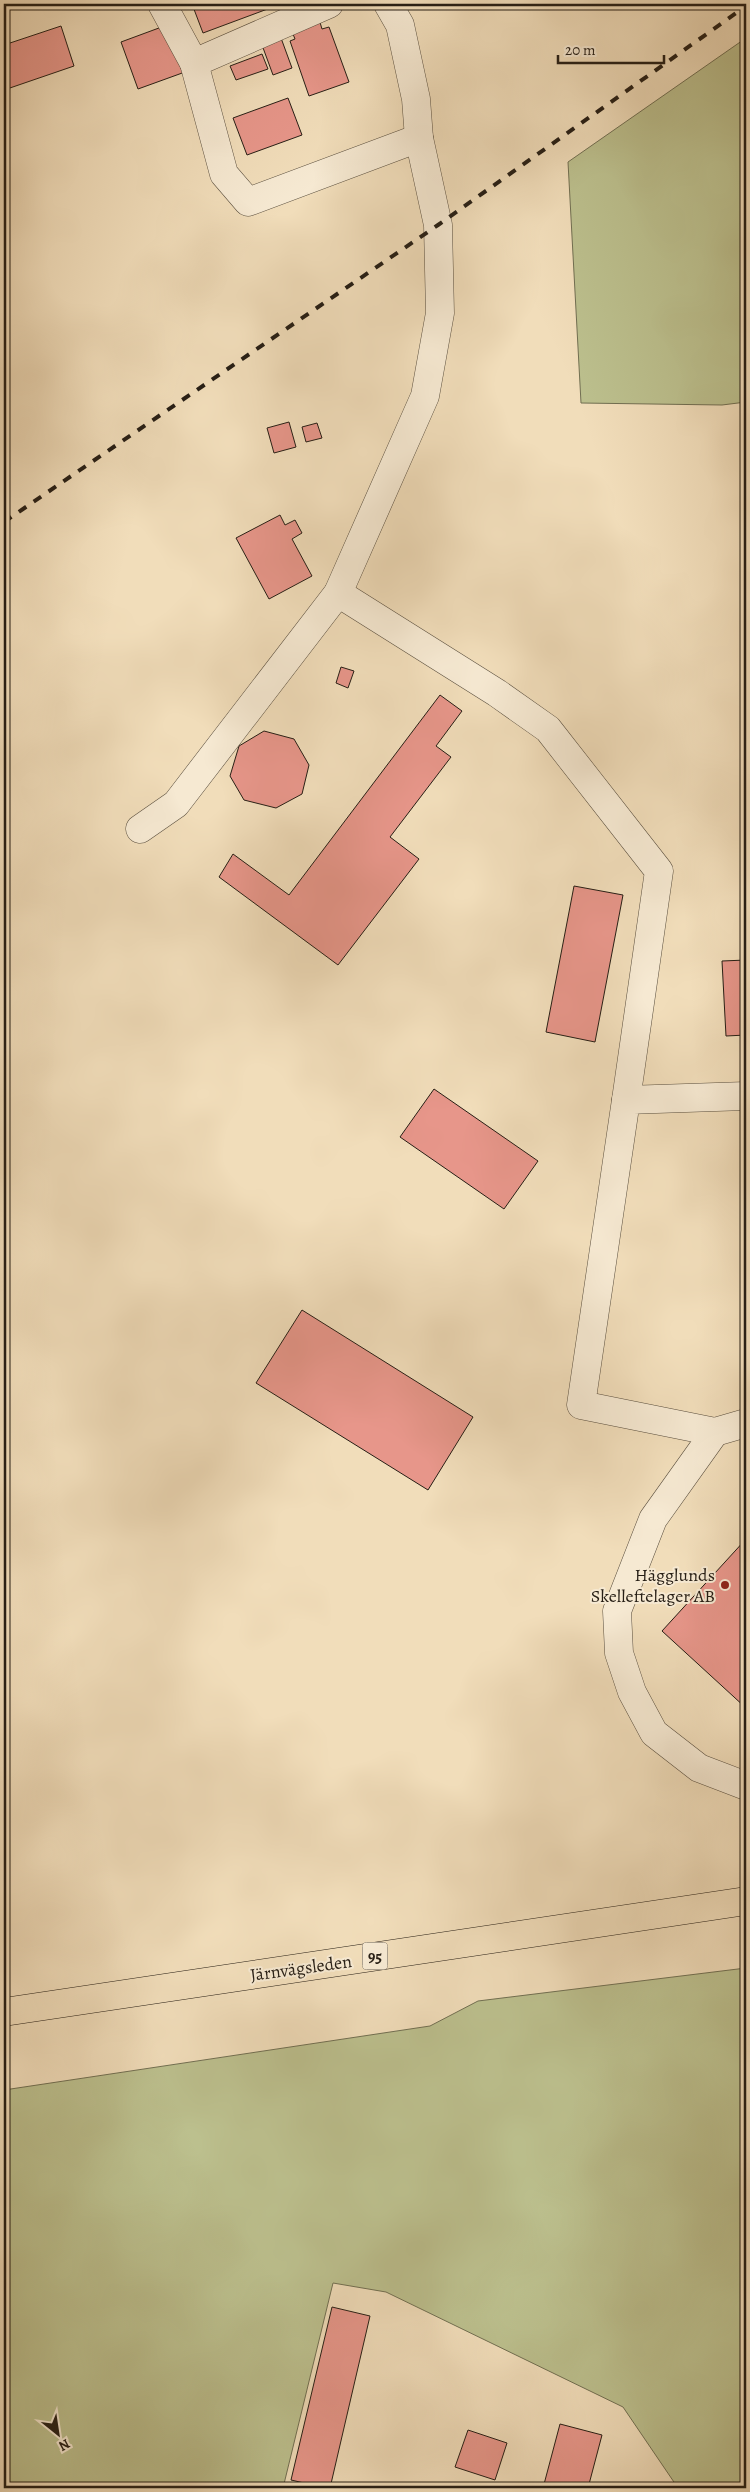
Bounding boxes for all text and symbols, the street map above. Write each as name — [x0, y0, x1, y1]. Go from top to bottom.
scale bar — [558, 32, 664, 64]
text: 20 m — [565, 40, 596, 60]
place label: Hägglunds Skelleftelager AB — [591, 1563, 715, 1608]
marker: Hägglunds Skelleftelager AB — [719, 1579, 731, 1591]
road number: 95 — [362, 1942, 388, 1970]
street label: Järnvägsleden — [249, 1949, 354, 1987]
north arrow — [32, 2410, 82, 2460]
text: N — [55, 2434, 73, 2456]

